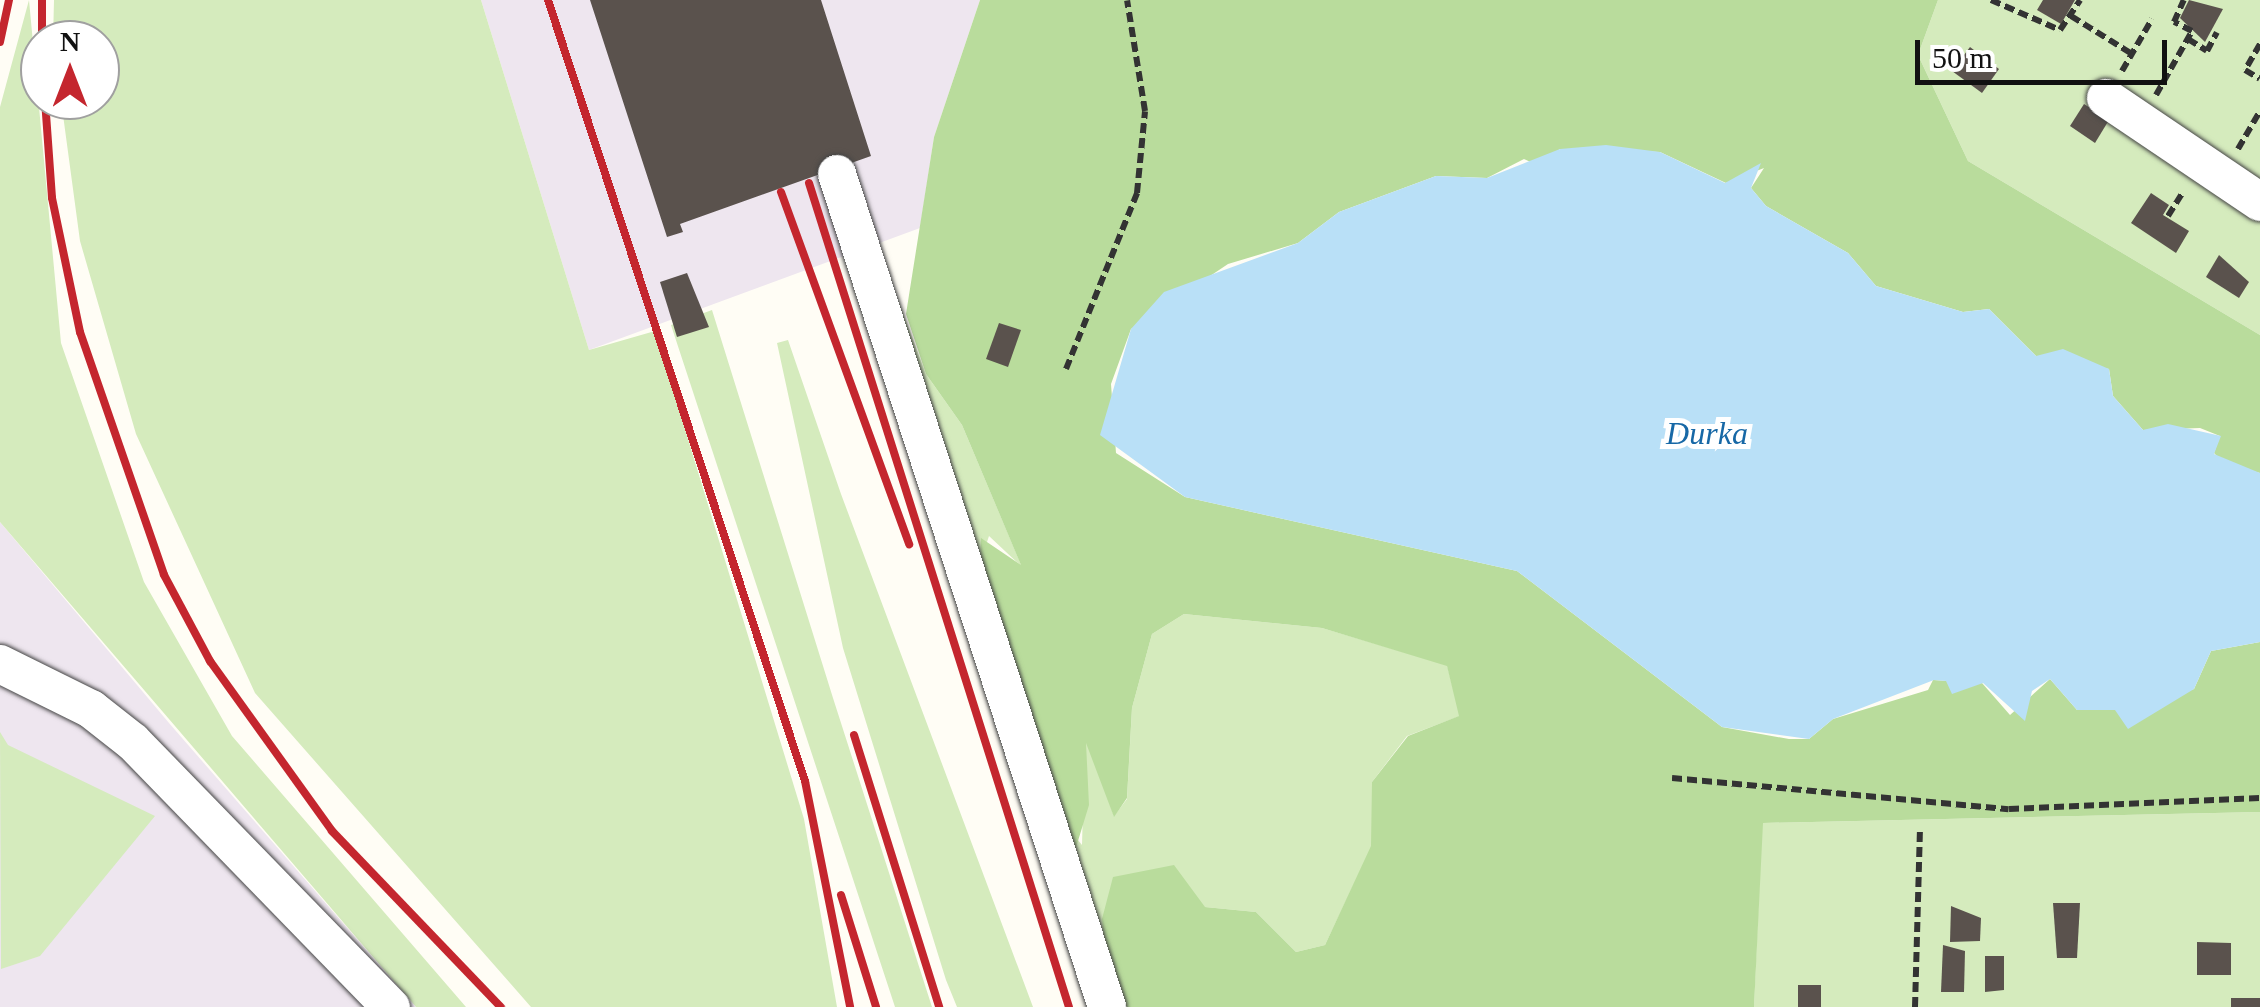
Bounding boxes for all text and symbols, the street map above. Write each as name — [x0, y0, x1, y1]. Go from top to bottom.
north arrow — [20, 20, 120, 120]
scale bar — [1920, 20, 2172, 82]
text: N — [60, 26, 80, 57]
text: 50 m — [1932, 41, 1993, 74]
water label: Durka — [1666, 414, 1748, 452]

